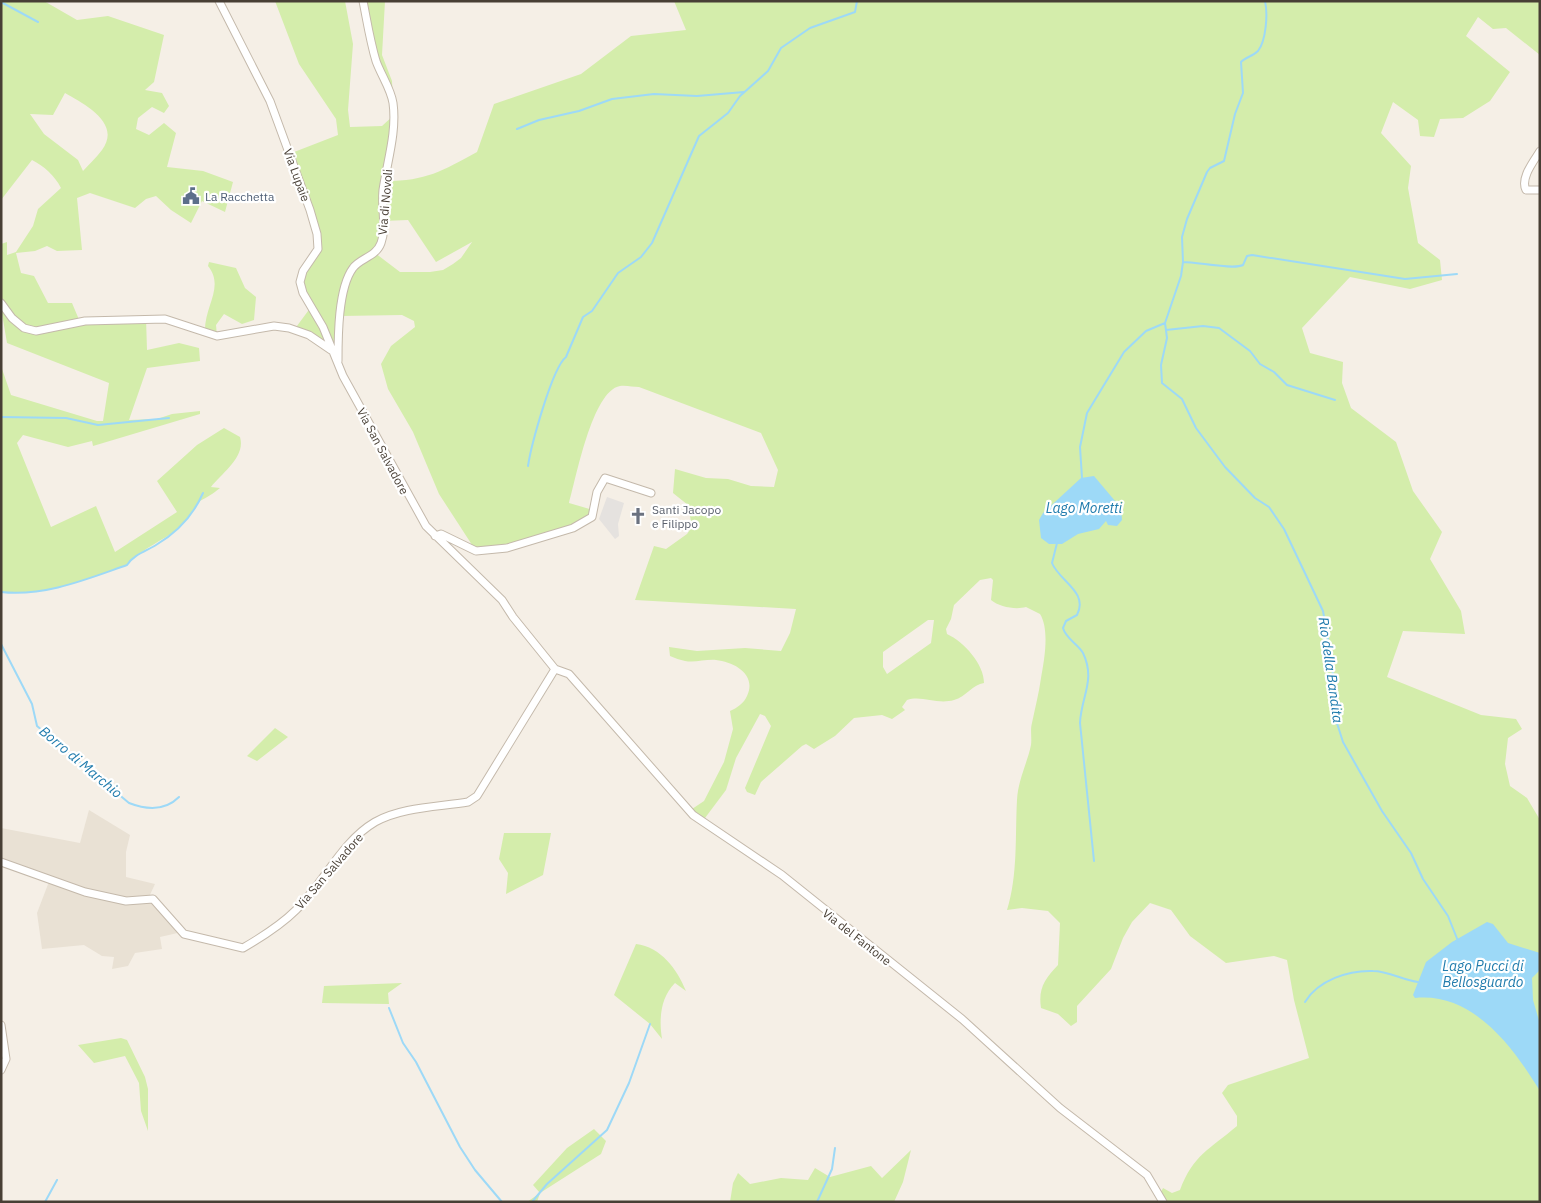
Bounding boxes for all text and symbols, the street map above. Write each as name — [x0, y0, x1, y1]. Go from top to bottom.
street label: Via Lupaie — [281, 146, 314, 204]
street label: Via di Novoli — [375, 168, 395, 236]
public building icon: La Racchetta — [181, 186, 201, 206]
place label: La Racchetta — [205, 189, 275, 204]
street label: Via San Salvadore — [354, 405, 412, 497]
water label: Lago Moretti — [1046, 499, 1122, 517]
place label: Santi Jacopo e Filippo — [652, 502, 721, 531]
church icon: Santi Jacopo e Filippo — [628, 506, 648, 526]
water label: Rio della Bandita — [1315, 616, 1347, 724]
water label: Borro di Marchio — [36, 722, 126, 802]
street label: Via San Salvadore — [292, 830, 366, 912]
street label: Via del Fantone — [820, 906, 895, 969]
water label: Lago Pucci di Bellosguardo — [1442, 957, 1524, 991]

